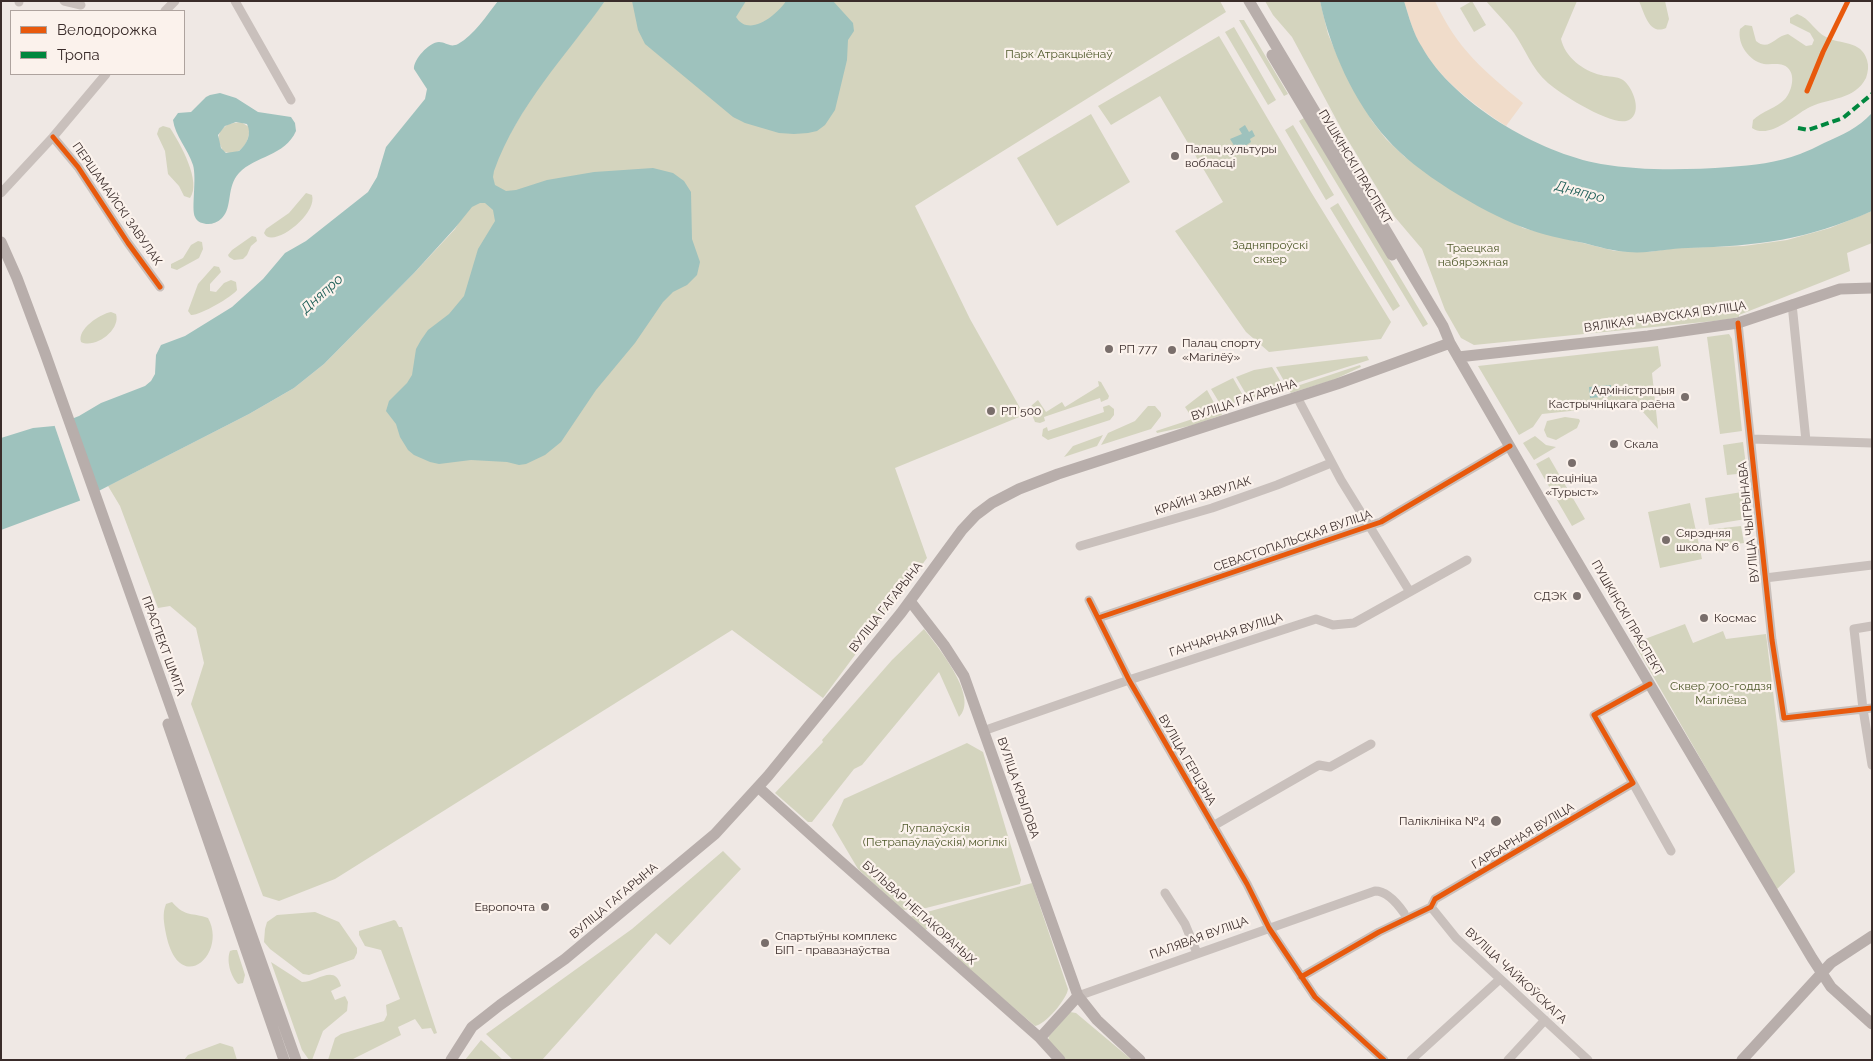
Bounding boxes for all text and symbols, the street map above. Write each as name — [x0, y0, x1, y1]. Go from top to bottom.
legend — [10, 10, 185, 75]
text: Велодорожка — [57, 21, 157, 39]
text: Тропа — [57, 46, 100, 64]
park label: Парк Атракцыёнаў — [1005, 47, 1113, 61]
street label: ПУШКІНСКІ ПРАСПЕКТ — [1315, 107, 1395, 227]
street label: ПЕРШАМАЙСКІ ЗАВУЛАК — [69, 140, 165, 268]
place label: Палац культуры вобласці — [1185, 142, 1277, 170]
marker: Палац культуры вобласці — [1169, 150, 1181, 162]
water label: Дняпро — [1553, 177, 1607, 207]
park label: Задняпроўскі сквер — [1232, 238, 1308, 266]
park label: Траецкая набярэжная — [1438, 241, 1508, 269]
water label: Дняпро — [297, 271, 347, 317]
street label: ВЯЛІКАЯ ЧАВУСКАЯ ВУЛІЦА — [1583, 298, 1747, 336]
place label: Палац спорту «Магілёў» — [1182, 336, 1261, 364]
place label: РП 777 — [1119, 342, 1157, 356]
marker: РП 777 — [1103, 343, 1115, 355]
marker: Палац спорту «Магілёў» — [1166, 344, 1178, 356]
street label: ВУЛІЦА ГАГАРЫНА — [1189, 376, 1299, 424]
place label: Адміністрпцыя Кастрычніцкага раёна — [1549, 383, 1675, 411]
marker: Адміністрпцыя Кастрычніцкага раёна — [1679, 391, 1691, 403]
place label: РП 500 — [1001, 404, 1041, 418]
marker: РП 500 — [985, 405, 997, 417]
place label: Скала — [1624, 437, 1658, 451]
marker: Скала — [1608, 438, 1620, 450]
marker: гасцініца «Турыст» — [1566, 457, 1578, 469]
street label: ВУЛІЦА ЧЫГРЫНАВА — [1735, 461, 1763, 583]
place label: гасцініца «Турыст» — [1545, 471, 1599, 499]
street label: КРАЙНІ ЗАВУЛАК — [1153, 474, 1253, 518]
street label: СЕВАСТОПАЛЬСКАЯ ВУЛІЦА — [1212, 507, 1374, 575]
place label: Сярэдняя школа № 6 — [1676, 526, 1739, 554]
marker: Сярэдняя школа № 6 — [1660, 534, 1672, 546]
street label: ПУШКІНСКІ ПРАСПЕКТ — [1588, 558, 1666, 678]
street label: ВУЛІЦА ГАГАРЫНА — [846, 559, 926, 655]
place label: СДЭК — [1534, 589, 1567, 603]
marker: СДЭК — [1571, 590, 1583, 602]
street label: ПРАСПЕКТ ШМІТА — [138, 594, 188, 698]
street label: ГАНЧАРНАЯ ВУЛІЦА — [1168, 610, 1284, 660]
place label: Космас — [1714, 611, 1757, 625]
marker: Космас — [1698, 612, 1710, 624]
park label: Сквер 700-годдзя Магілёва — [1670, 679, 1772, 707]
street label: ВУЛІЦА ГЕРЦЭНА — [1155, 712, 1219, 808]
street label: ВУЛІЦА КРЫЛОВА — [994, 736, 1042, 840]
street label: ГАРБАРНАЯ ВУЛІЦА — [1469, 800, 1577, 872]
place label: Паліклініка №4 — [1399, 814, 1485, 828]
marker: Паліклініка №4 — [1489, 814, 1503, 828]
park label: Лупалаўскія (Петрапаўлаўскія) могілкі — [863, 821, 1007, 849]
street label: БУЛЬВАР НЕПАКОРАНЫХ — [859, 858, 979, 968]
street label: ВУЛІЦА ГАГАРЫНА — [567, 860, 661, 942]
place label: Европочта — [474, 900, 535, 914]
marker: Европочта — [539, 901, 551, 913]
street label: ПАЛЯВАЯ ВУЛІЦА — [1148, 914, 1250, 962]
street label: ВУЛІЦА ЧАЙКОЎСКАГА — [1462, 925, 1570, 1027]
place label: Спартыўны комплекс БІП - правазнаўства — [775, 929, 897, 957]
marker: Спартыўны комплекс БІП - правазнаўства — [759, 937, 771, 949]

